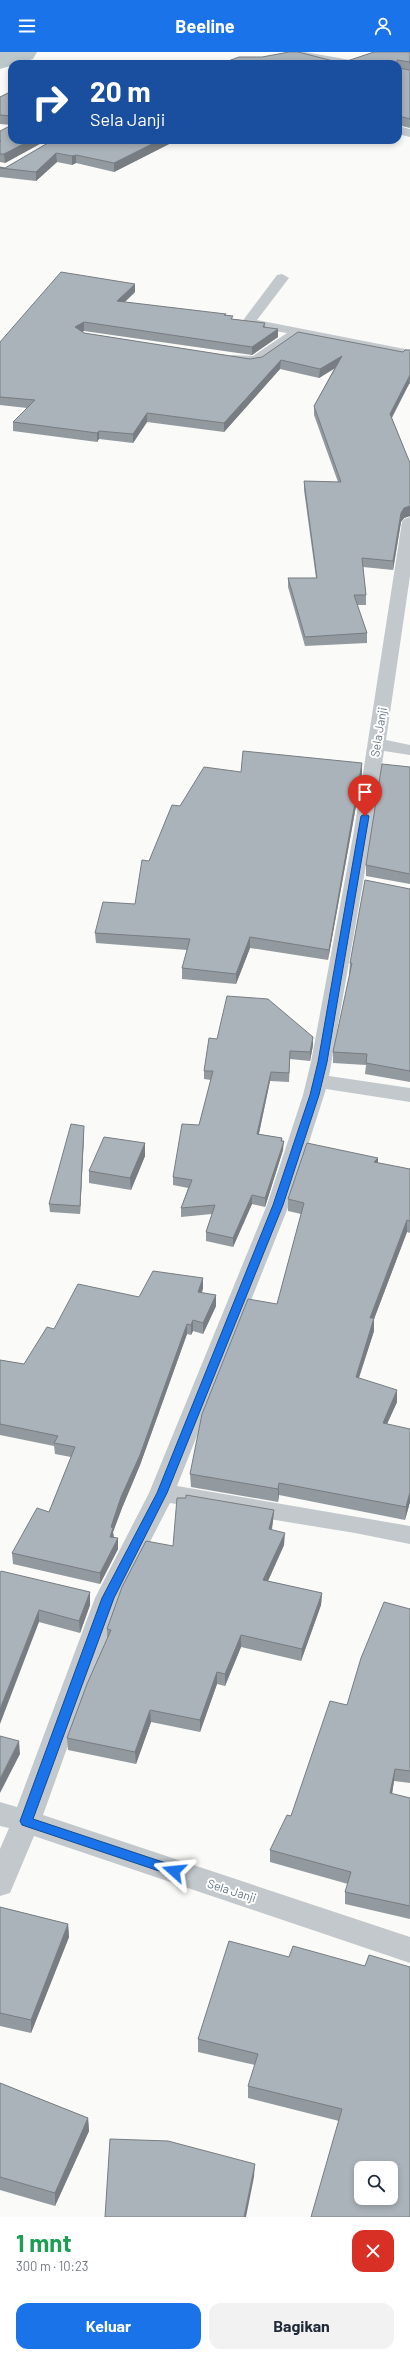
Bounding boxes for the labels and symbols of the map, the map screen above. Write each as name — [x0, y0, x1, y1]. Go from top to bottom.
street label: Sela Janji — [367, 706, 389, 758]
pin — [348, 775, 382, 816]
position arrow — [153, 1850, 195, 1892]
street label: Sela Janji — [206, 1876, 258, 1904]

